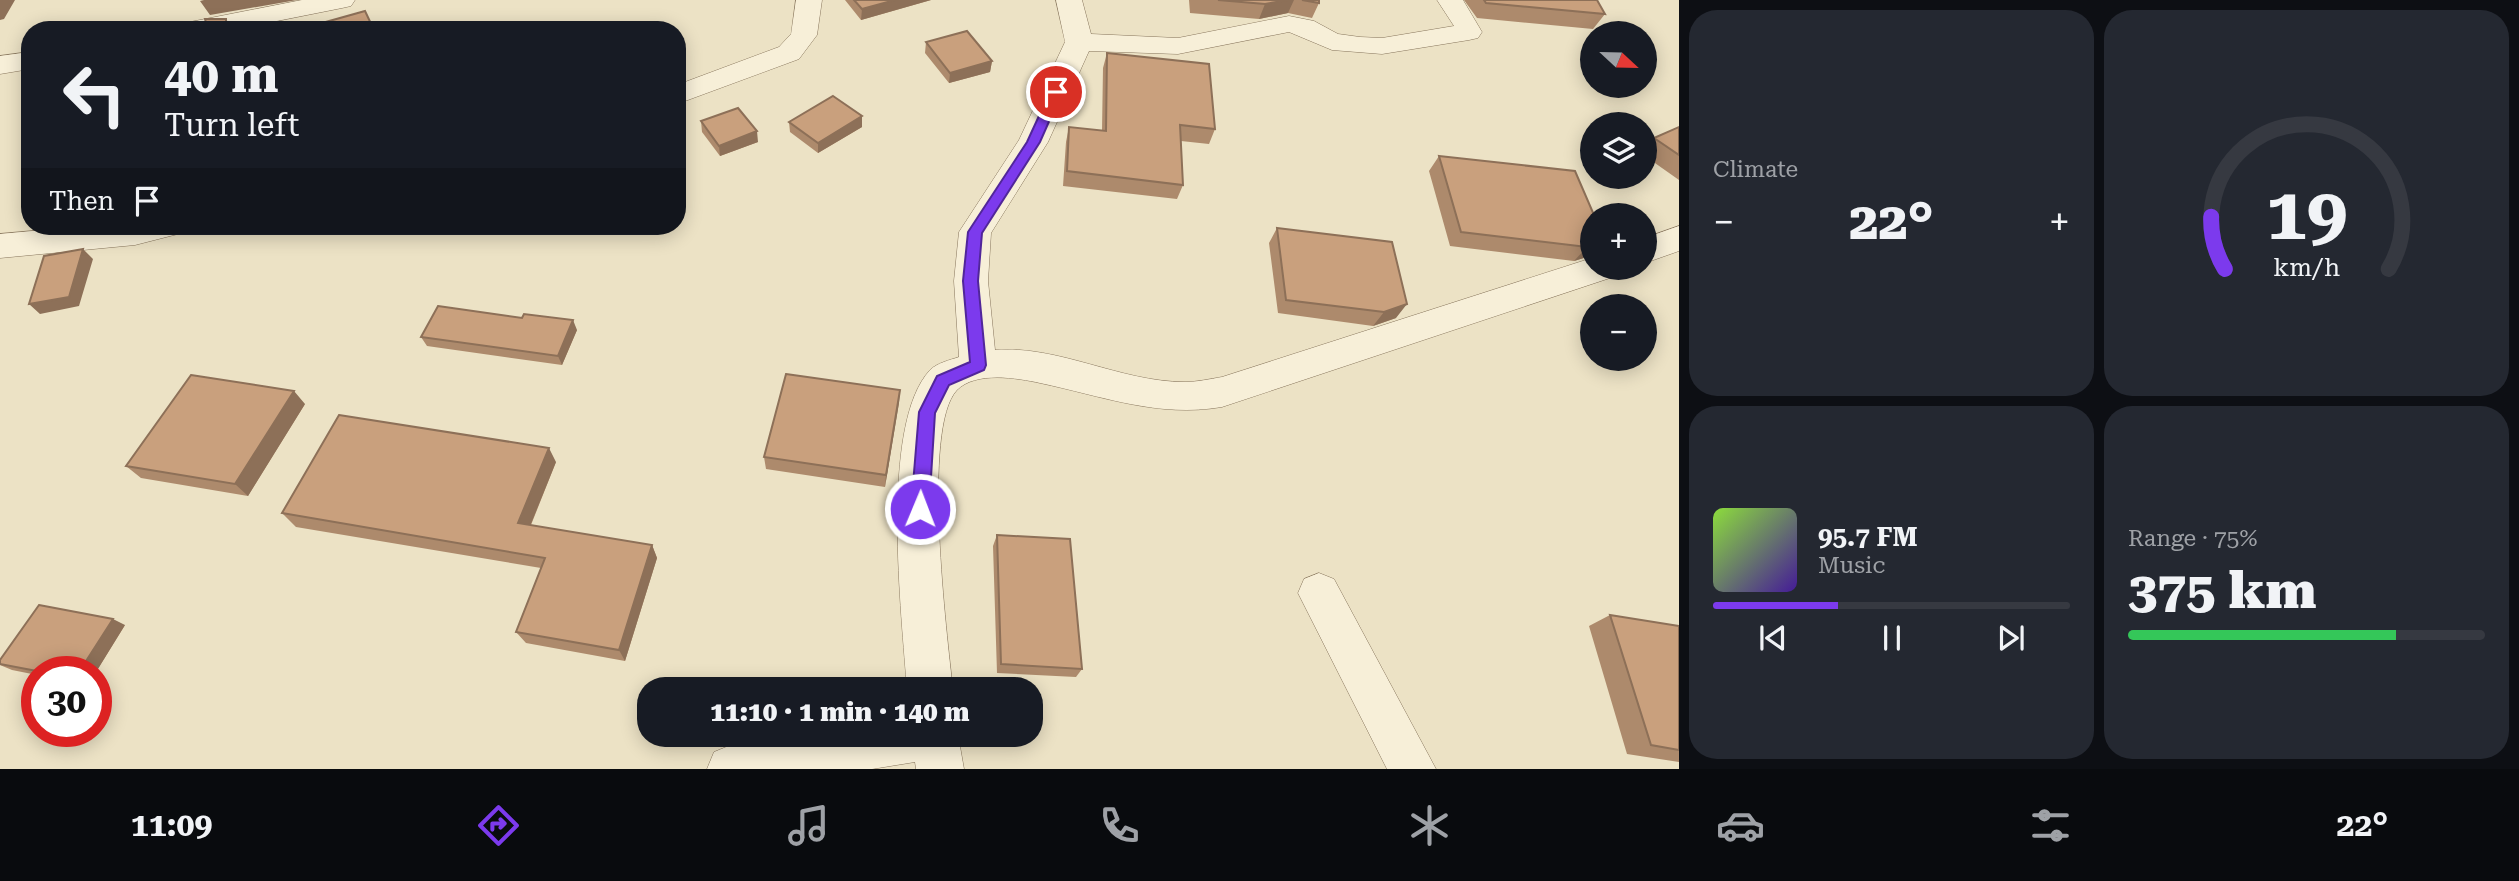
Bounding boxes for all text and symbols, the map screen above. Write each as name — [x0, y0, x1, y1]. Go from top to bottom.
north arrow — [1580, 21, 1657, 98]
map controls — [1580, 21, 1657, 371]
text: 40 m — [164, 47, 279, 104]
icon: left — [49, 49, 140, 140]
pin — [1026, 62, 1086, 122]
icon: arrive — [1037, 73, 1075, 111]
text: Turn left — [164, 106, 299, 144]
button: layers — [1580, 112, 1657, 189]
text: Climate — [1713, 156, 1798, 183]
text: 19 — [2266, 172, 2347, 257]
icon: arrive — [128, 182, 166, 220]
text: Then — [49, 186, 114, 216]
text: 22° — [1849, 191, 1934, 252]
text: − — [1713, 200, 1734, 244]
text: + — [2049, 200, 2070, 244]
button: + — [1580, 203, 1657, 280]
text: km/h — [2273, 253, 2340, 282]
button: − — [1580, 294, 1657, 371]
position arrow — [883, 472, 957, 546]
text: 95.7 FM — [1818, 522, 1918, 552]
text: Range · 75% — [2128, 525, 2257, 552]
text: Music — [1818, 552, 1885, 579]
text: 375 km — [2128, 560, 2316, 621]
icon: previous — [1754, 619, 1792, 657]
icon: pause — [1873, 619, 1911, 657]
icon: next — [1992, 619, 2030, 657]
speed limit sign: 30 — [21, 656, 112, 747]
text: 11:10 · 1 min · 140 m — [710, 697, 970, 727]
icon: directions — [474, 801, 523, 850]
icon: music — [784, 801, 833, 850]
icon: phone — [1095, 801, 1144, 850]
icon: climate — [1405, 801, 1454, 850]
icon: car — [1716, 801, 1765, 850]
icon: filters — [2026, 801, 2075, 850]
text: 11:09 — [131, 806, 212, 844]
text: 22° — [2336, 806, 2388, 844]

